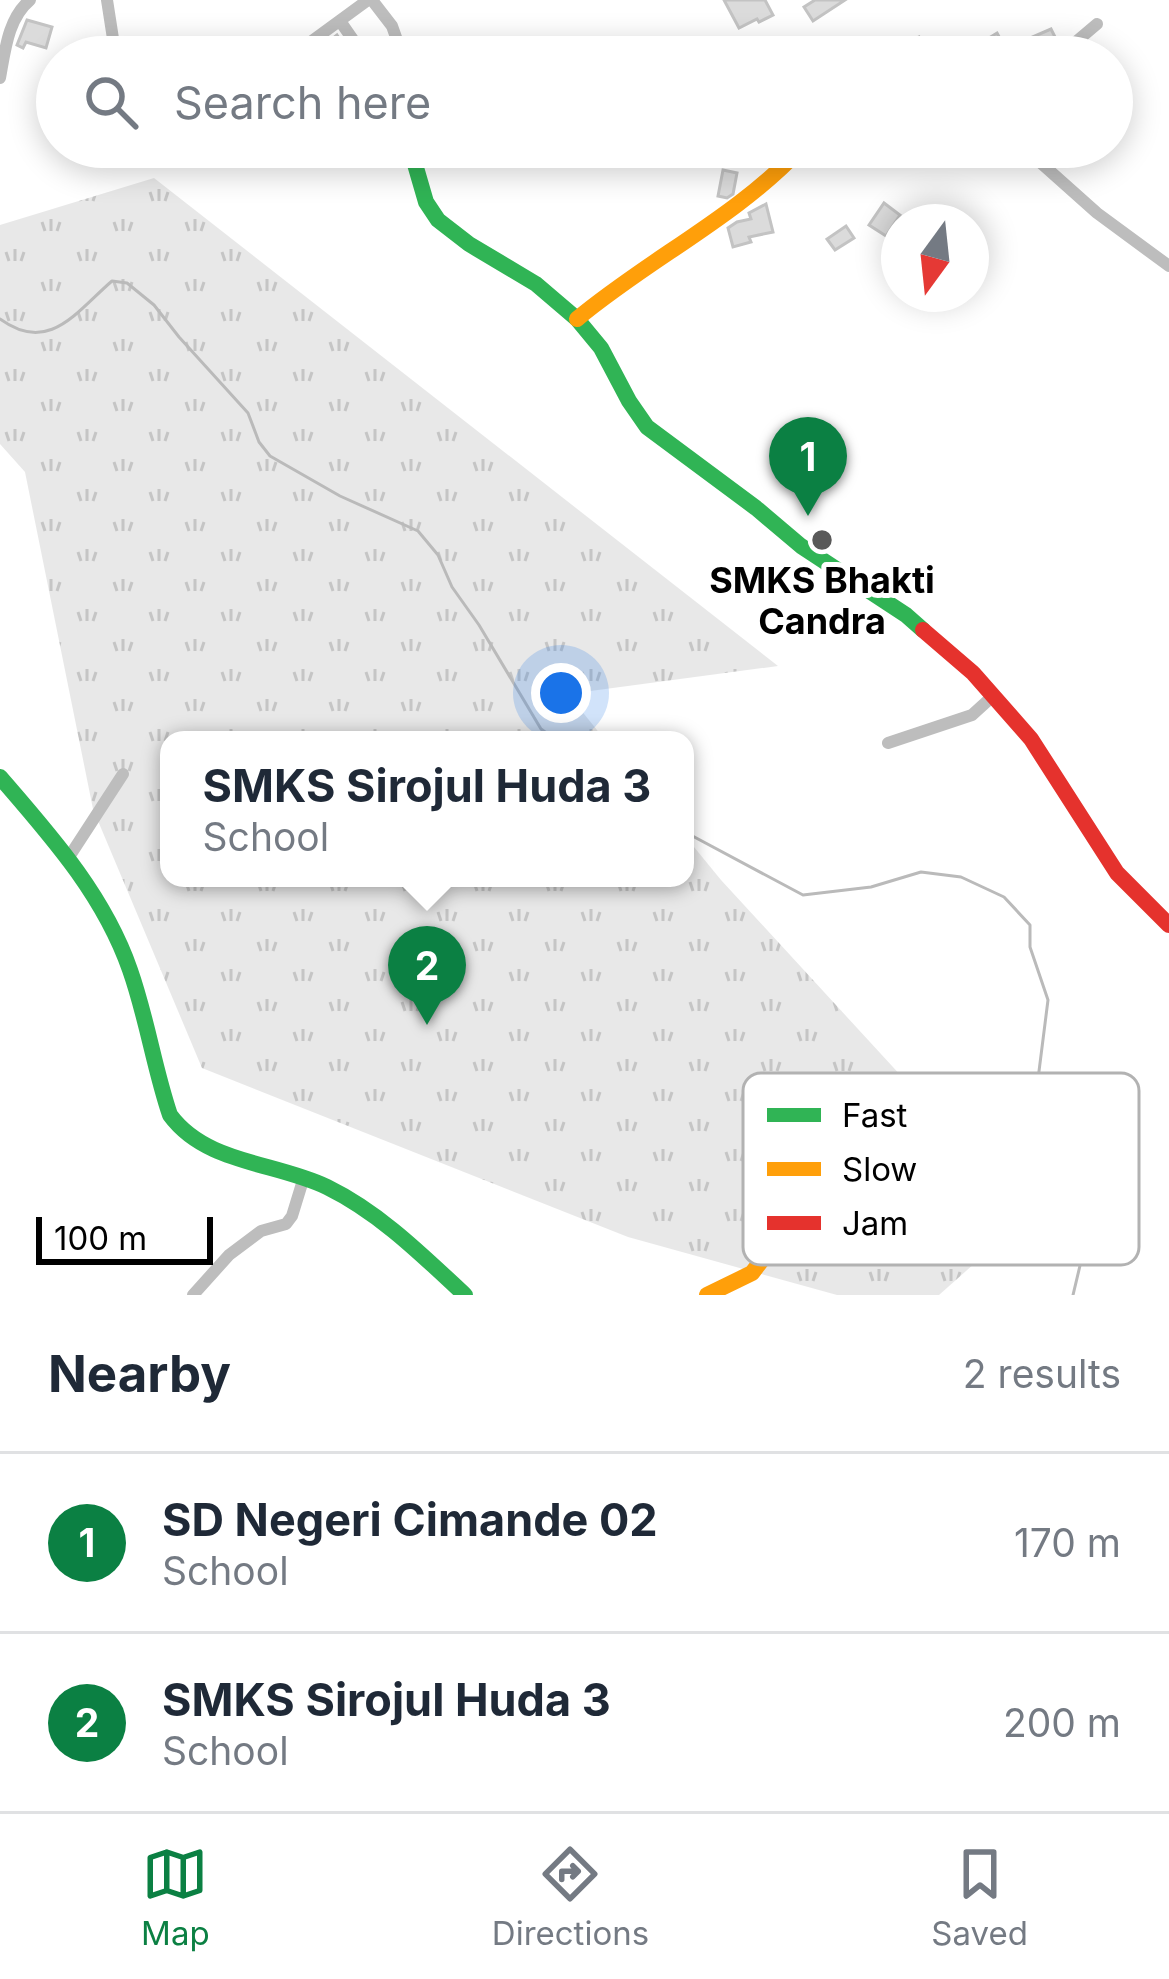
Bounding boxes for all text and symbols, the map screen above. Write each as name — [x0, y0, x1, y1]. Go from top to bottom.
search box — [36, 36, 1133, 168]
icon: search — [78, 69, 144, 135]
text: Search here — [174, 75, 431, 130]
north arrow — [881, 204, 989, 312]
pin: 1 — [769, 417, 847, 516]
marker: SMKS Bhakti Candra — [809, 527, 835, 553]
place label: SMKS Bhakti Candra — [709, 558, 935, 643]
your location — [531, 663, 591, 723]
popup — [160, 731, 694, 887]
text: SMKS Sirojul Huda 3 — [203, 758, 651, 813]
text: School — [203, 813, 329, 860]
pin: 2 — [388, 926, 466, 1025]
legend — [743, 1073, 1139, 1265]
text: Fast — [842, 1095, 908, 1135]
text: Slow — [842, 1149, 917, 1189]
text: Jam — [842, 1203, 908, 1243]
scale bar — [36, 1211, 213, 1264]
text: 100 m — [54, 1218, 147, 1258]
text: Nearby — [48, 1343, 231, 1404]
text: 2 results — [963, 1350, 1121, 1397]
text: SD Negeri Cimande 02 — [162, 1492, 658, 1547]
text: 1 — [79, 1519, 95, 1566]
text: 170 m — [1014, 1519, 1121, 1566]
text: School — [162, 1547, 289, 1594]
text: SMKS Sirojul Huda 3 — [162, 1672, 611, 1727]
text: 2 — [75, 1699, 99, 1746]
text: 200 m — [1003, 1699, 1121, 1746]
text: School — [162, 1727, 289, 1774]
tab: Map — [141, 1841, 210, 1953]
tab: Directions — [492, 1841, 649, 1953]
tab: Saved — [931, 1841, 1028, 1953]

